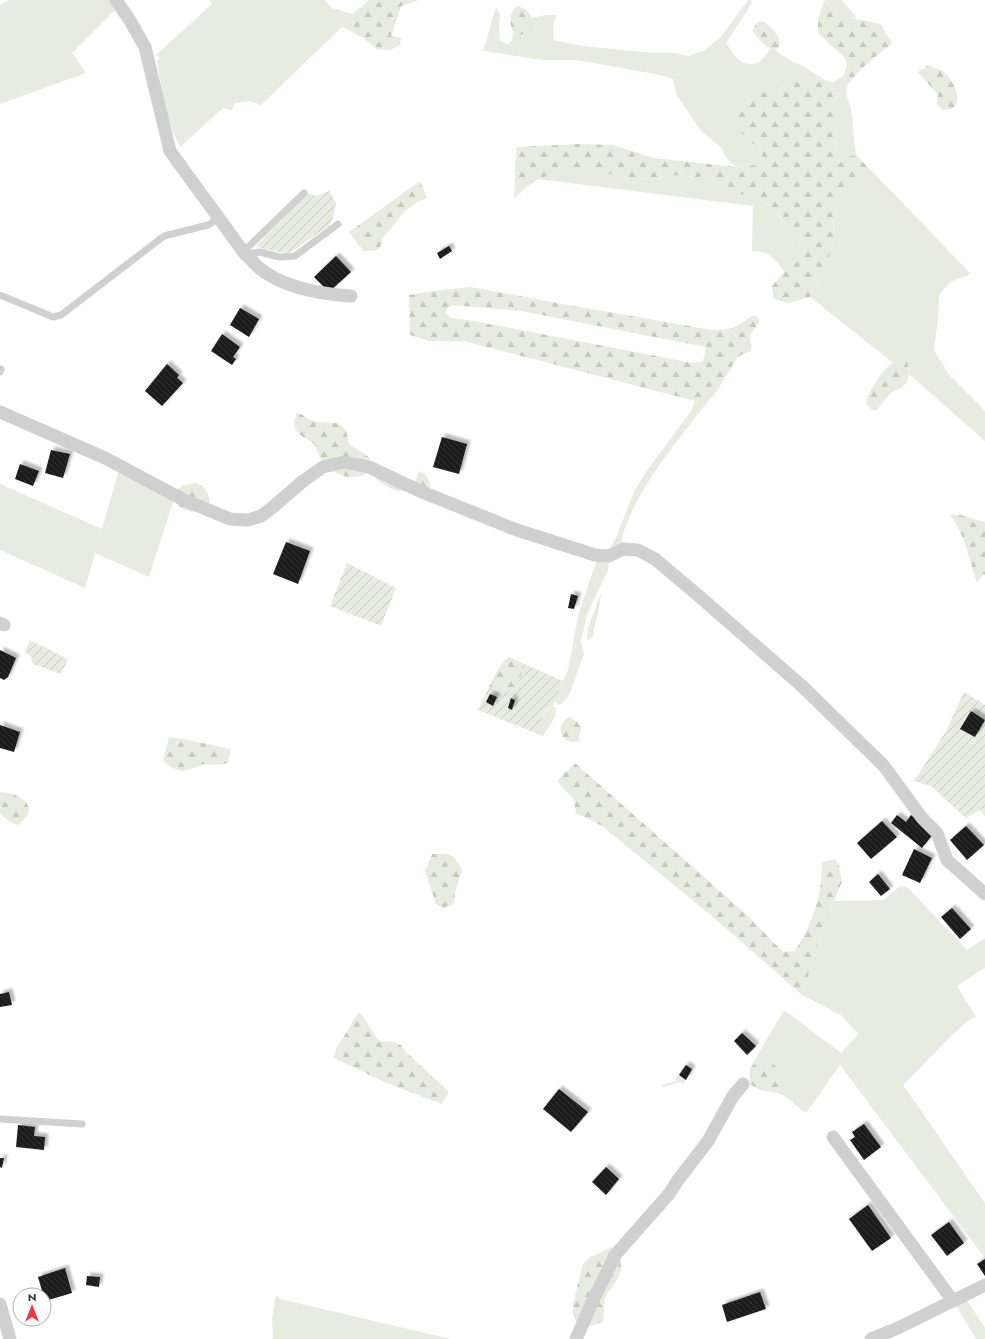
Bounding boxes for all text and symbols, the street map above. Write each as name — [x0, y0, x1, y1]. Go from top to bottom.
north arrow — [12, 1287, 52, 1327]
text: N — [28, 1289, 36, 1305]

